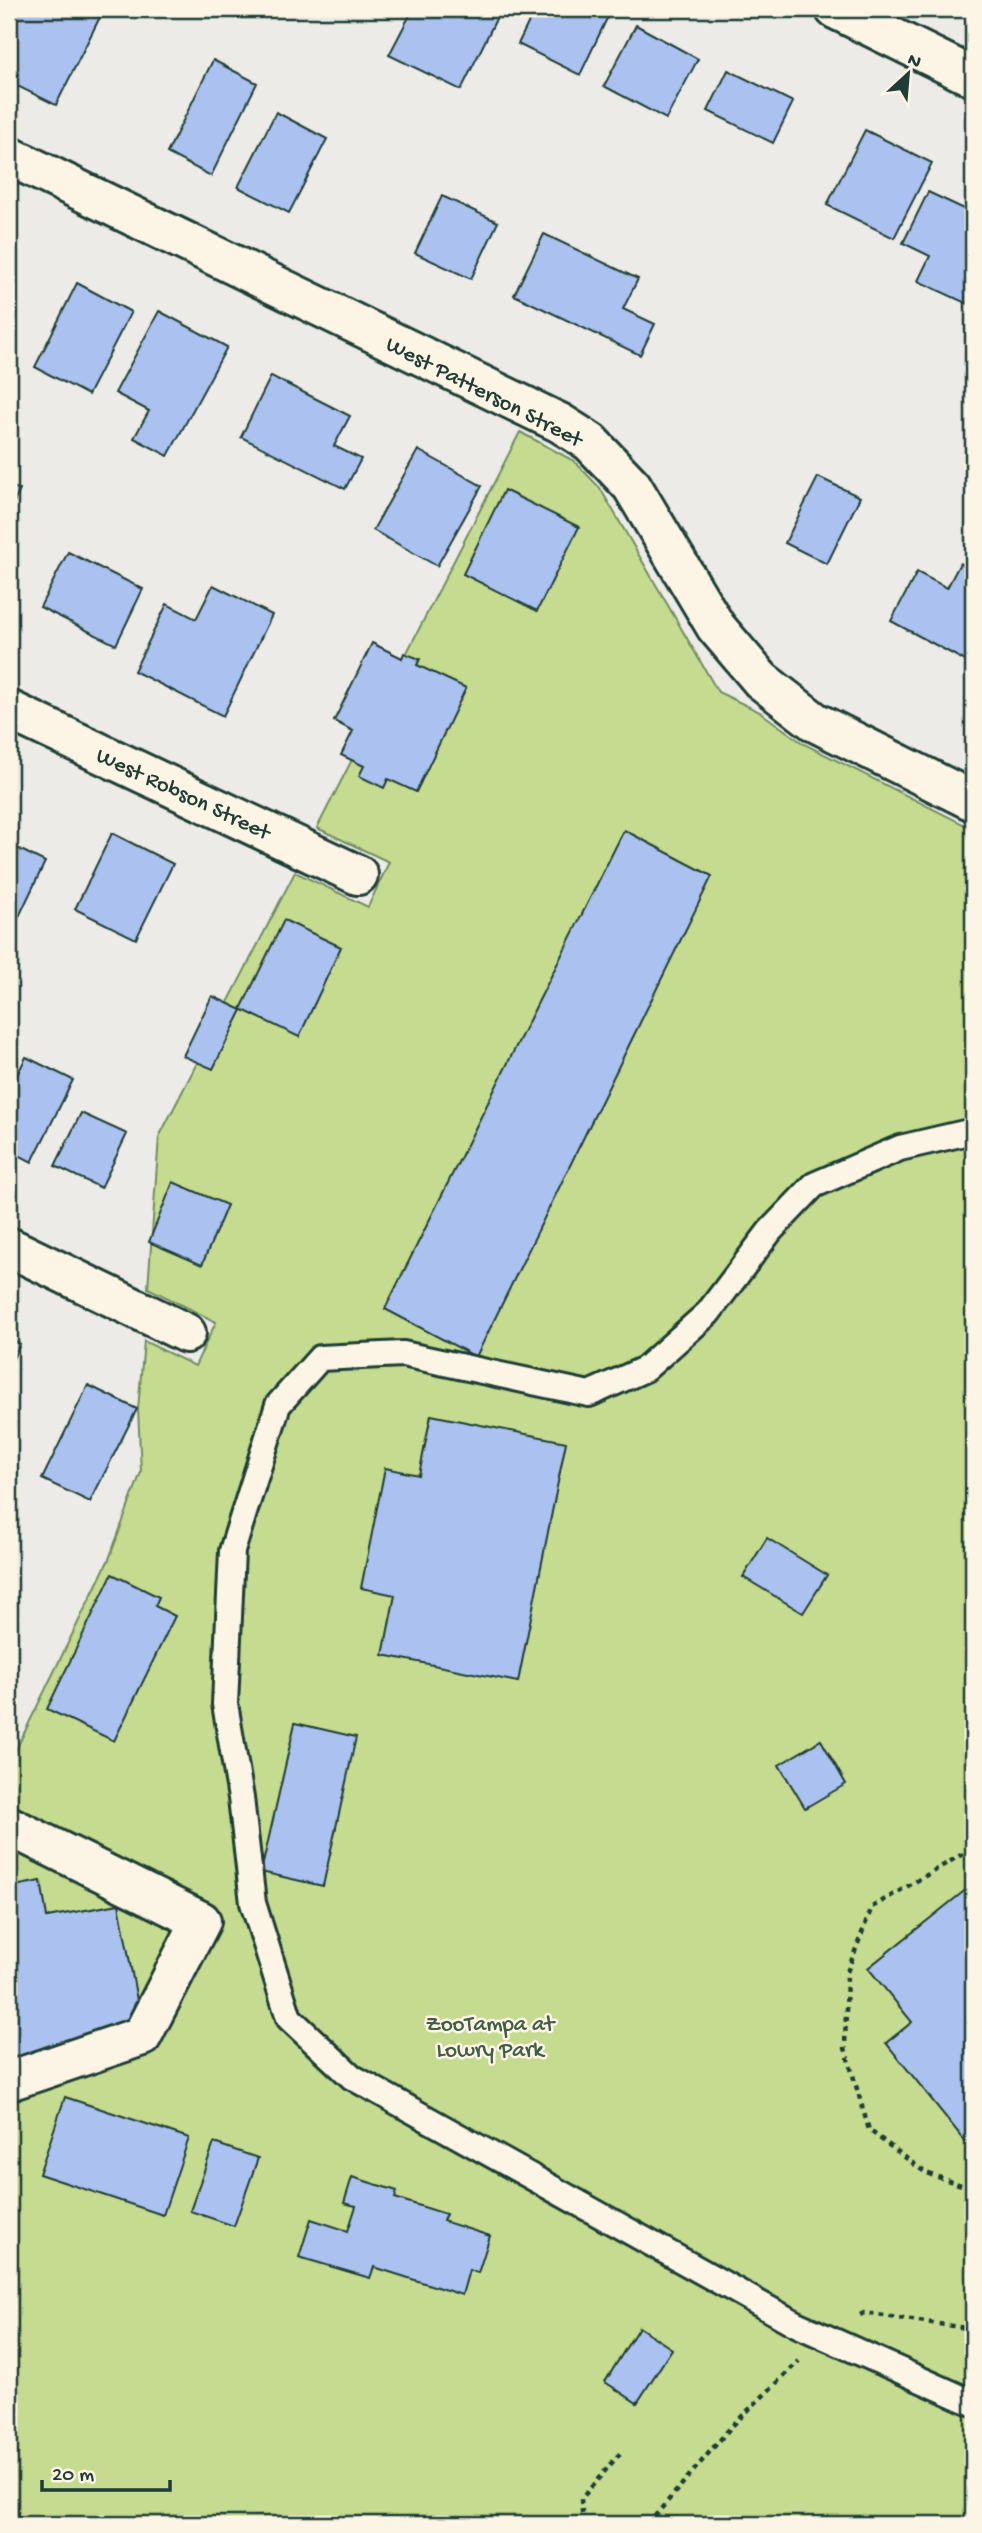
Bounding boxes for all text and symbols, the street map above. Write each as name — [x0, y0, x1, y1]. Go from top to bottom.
north arrow — [874, 38, 944, 108]
text: N — [903, 49, 925, 75]
street label: West Patterson Street — [381, 332, 588, 455]
street label: West Robson Street — [91, 743, 275, 848]
park label: ZooTampa at Lowry Park — [426, 2012, 556, 2065]
scale bar — [42, 2449, 170, 2493]
text: 20 m — [52, 2464, 94, 2489]

